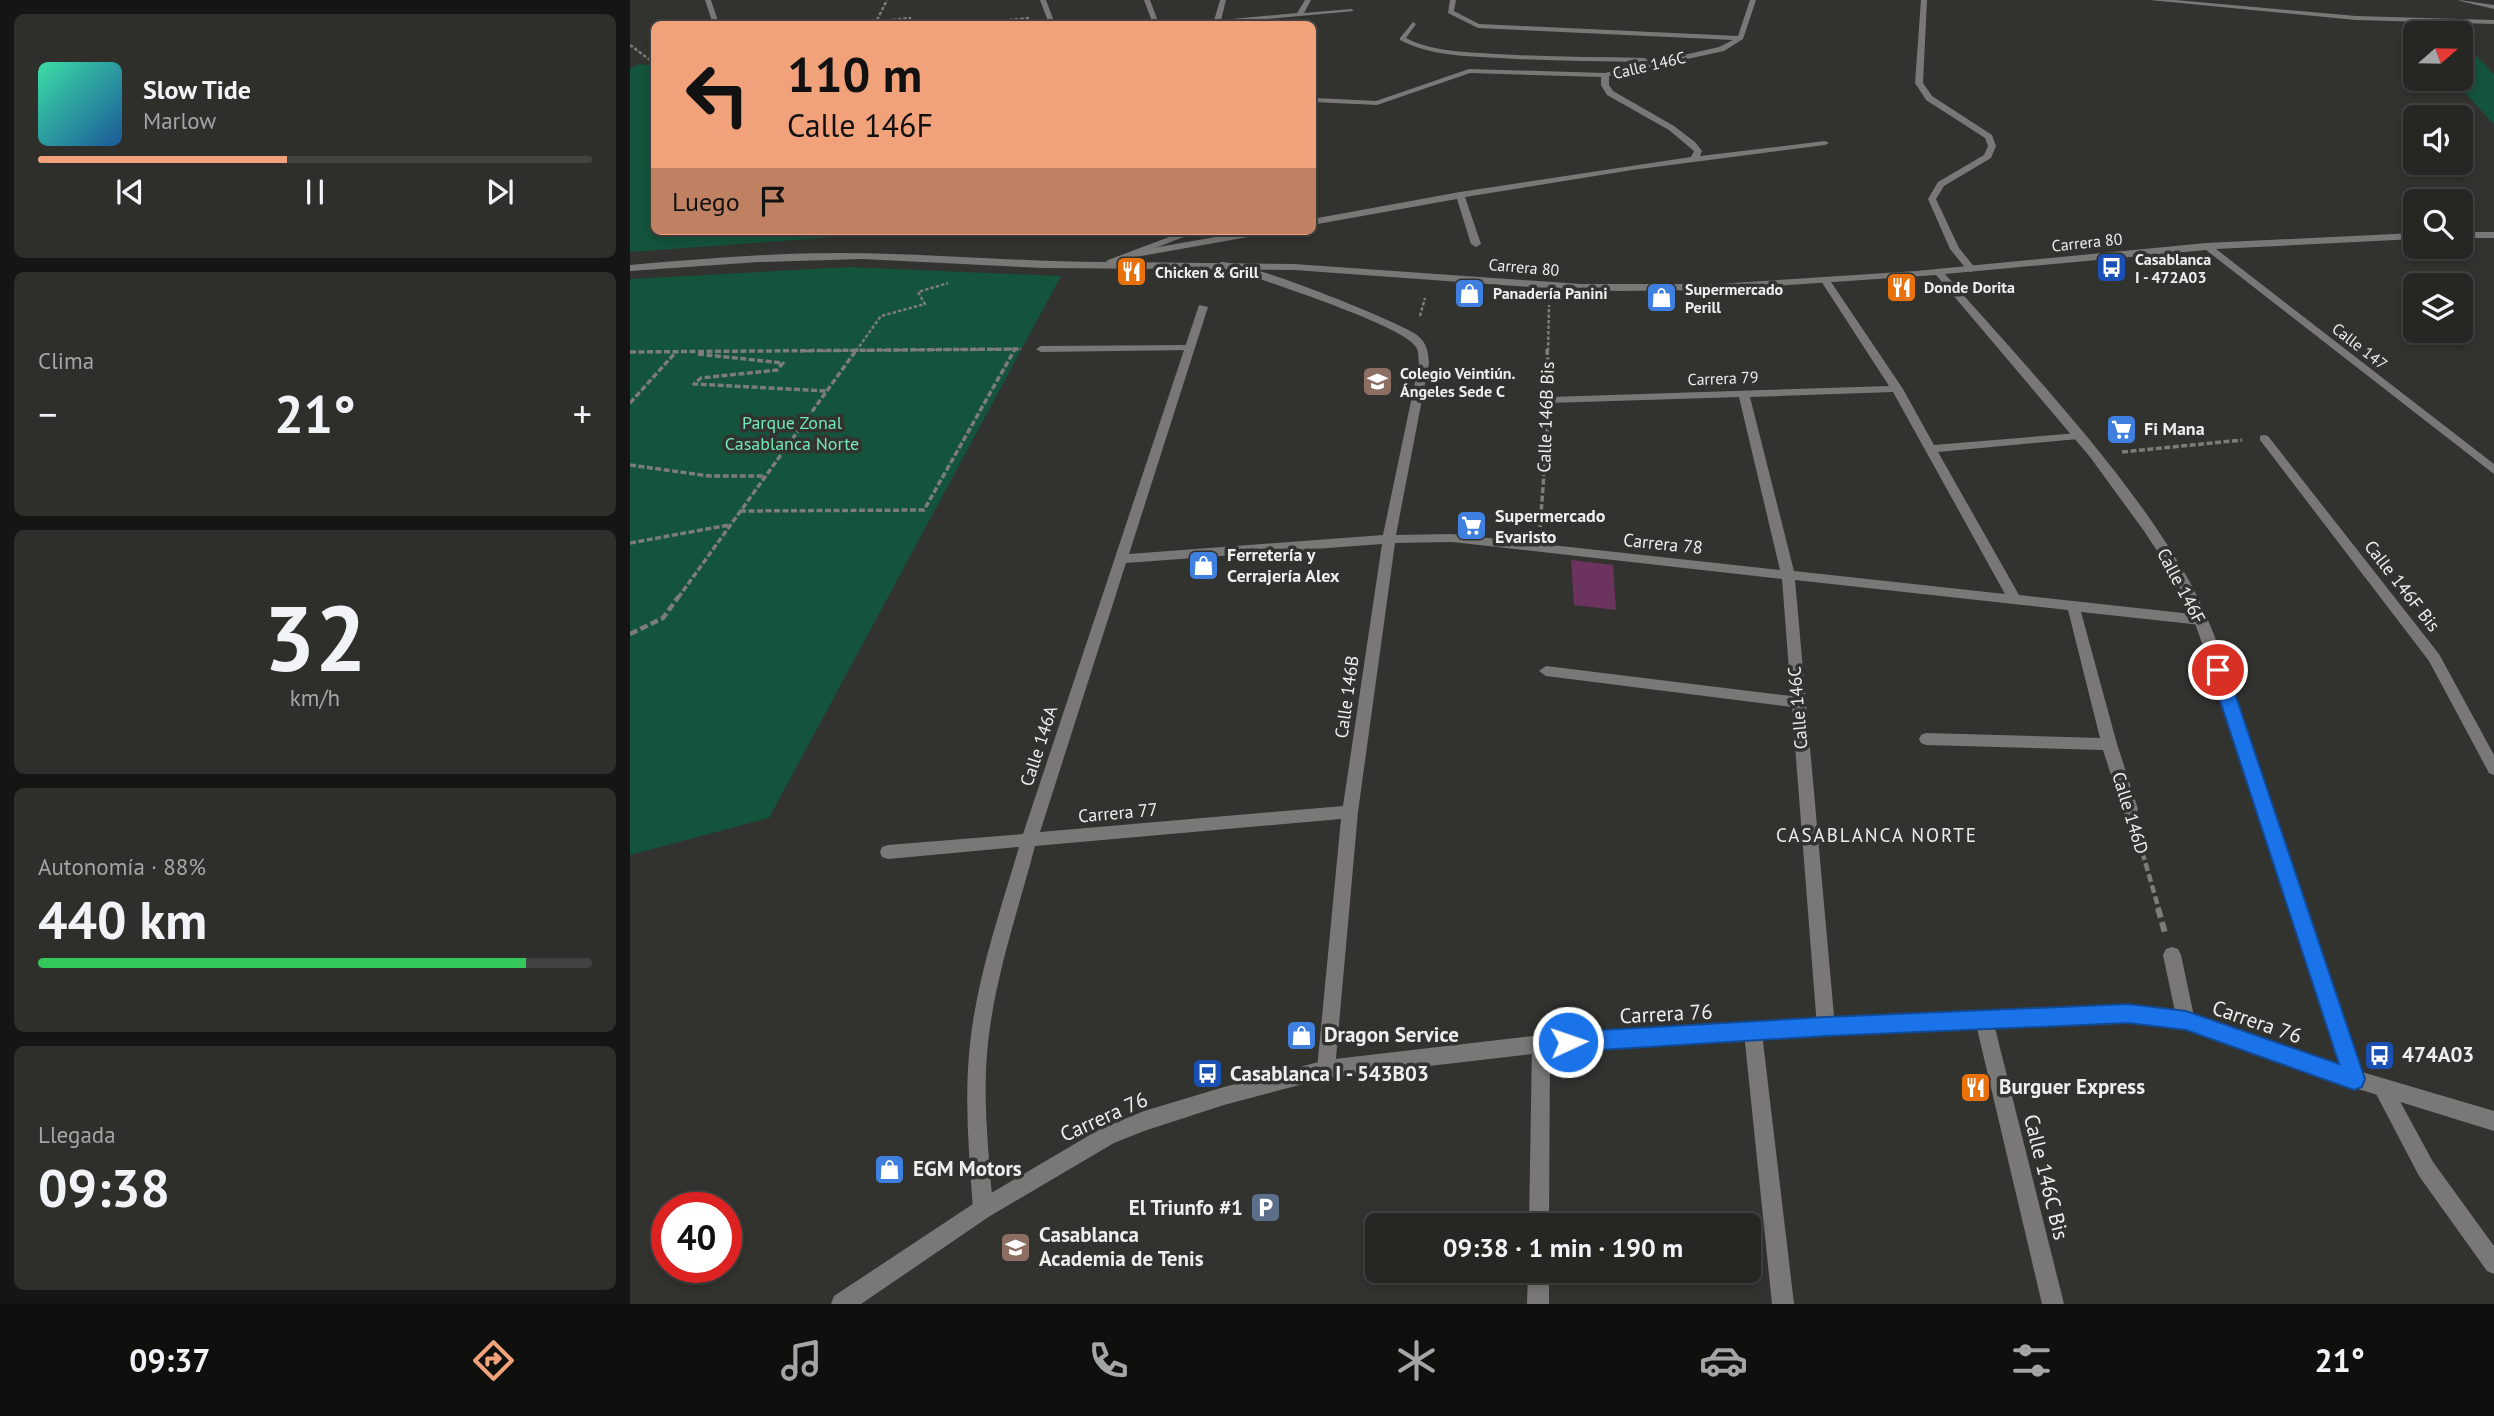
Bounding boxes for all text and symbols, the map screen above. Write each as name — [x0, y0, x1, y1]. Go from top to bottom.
north arrow — [2403, 21, 2473, 91]
map controls — [2403, 21, 2473, 343]
text: 110 m — [787, 42, 922, 106]
street label: Calle 146C — [1611, 47, 1687, 83]
icon: left — [672, 49, 763, 140]
text: Slow Tide — [143, 73, 251, 106]
text: Calle 146F — [787, 104, 933, 146]
button: sound — [2403, 105, 2473, 175]
text: Marlow — [143, 106, 216, 135]
icon: previous — [111, 173, 149, 211]
icon: pause — [296, 173, 334, 211]
icon: next — [481, 173, 519, 211]
icon: arrive — [754, 182, 792, 220]
text: Luego — [672, 185, 740, 218]
button: search — [2403, 189, 2473, 259]
street label: Carrera 80 — [2051, 228, 2124, 256]
place label: Casablanca I - 472A03 — [2135, 249, 2211, 287]
bus stop icon: Casablanca I - 472A03 — [2095, 251, 2129, 285]
street label: Carrera 80 — [1488, 254, 1560, 280]
restaurant icon: Chicken & Grill — [1115, 255, 1149, 289]
place label: Chicken & Grill — [1155, 262, 1259, 282]
restaurant icon: Donde Dorita — [1884, 270, 1918, 304]
button: layers — [2403, 273, 2473, 343]
shop icon: Panadería Panini — [1453, 276, 1487, 310]
place label: Donde Dorita — [1924, 277, 2015, 297]
place label: Supermercado Perill — [1685, 279, 1784, 317]
shop icon: Supermercado Perill — [1645, 281, 1679, 315]
place label: Panadería Panini — [1493, 283, 1608, 303]
street label: Calle 147 — [2328, 318, 2392, 374]
text: Clima — [38, 346, 94, 375]
street label: Calle 146B Bis — [1532, 361, 1559, 473]
place label: Colegio Veintiún. Ángeles Sede C — [1400, 363, 1516, 401]
school or university icon: Colegio Veintiún. Ángeles Sede C — [1360, 365, 1394, 399]
street label: Carrera 79 — [1687, 367, 1759, 389]
text: 21° — [274, 380, 356, 447]
text: − — [38, 389, 57, 438]
text: + — [573, 389, 592, 438]
park label: Parque Zonal Casablanca Norte — [725, 411, 859, 455]
supermarket icon: Fi Mana — [2104, 412, 2138, 446]
place label: Fi Mana — [2144, 417, 2205, 440]
place label: Supermercado Evaristo — [1495, 504, 1606, 548]
supermarket icon: Supermercado Evaristo — [1455, 509, 1489, 543]
street label: Carrera 78 — [1622, 528, 1704, 559]
street label: Calle 146F Bis — [2360, 535, 2445, 636]
place label: Ferretería y Cerrajería Alex — [1227, 543, 1340, 587]
street label: Calle 146F — [2152, 544, 2211, 627]
shop icon: Ferretería y Cerrajería Alex — [1187, 548, 1221, 582]
text: 32 — [263, 578, 367, 696]
pin — [2188, 640, 2248, 700]
icon: arrive — [2199, 651, 2237, 689]
street label: Calle 146B — [1329, 654, 1364, 740]
street label: Calle 146C — [1782, 666, 1813, 750]
text: km/h — [290, 683, 340, 712]
street label: Calle 146A — [1015, 702, 1062, 789]
street label: Calle 146D — [2107, 769, 2154, 857]
street label: Carrera 77 — [1077, 798, 1159, 827]
district label: CASABLANCA NORTE — [1776, 823, 1978, 847]
text: Autonomía · 88% — [38, 852, 206, 881]
text: 440 km — [38, 886, 207, 953]
street label: Carrera 76 — [2209, 994, 2306, 1049]
street label: Carrera 76 — [1619, 998, 1713, 1029]
position arrow — [1531, 1005, 1605, 1079]
shop icon: Dragon Service — [1284, 1018, 1318, 1052]
place label: Dragon Service — [1324, 1021, 1459, 1048]
bus stop icon: 474A03 — [2362, 1038, 2396, 1072]
place label: 474A03 — [2402, 1041, 2474, 1068]
bus stop icon: Casablanca I - 543B03 — [1190, 1057, 1224, 1091]
place label: Casablanca I - 543B03 — [1230, 1060, 1429, 1087]
restaurant icon: Burguer Express — [1959, 1070, 1993, 1104]
place label: Burguer Express — [1999, 1073, 2145, 1100]
street label: Carrera 76 — [1056, 1085, 1152, 1148]
street label: Calle 146C Bis — [2018, 1111, 2075, 1242]
text: Llegada — [38, 1120, 116, 1149]
shop icon: EGM Motors — [873, 1152, 907, 1186]
text: 09:38 — [38, 1154, 170, 1221]
place label: EGM Motors — [913, 1155, 1022, 1182]
parking icon: El Triunfo #1 — [1249, 1191, 1283, 1225]
speed limit sign: 40 — [651, 1192, 742, 1283]
place label: El Triunfo #1 — [1129, 1194, 1243, 1221]
place label: Casablanca Academia de Tenis — [1039, 1221, 1204, 1272]
school or university icon: Casablanca Academia de Tenis — [999, 1230, 1033, 1264]
text: 09:38 · 1 min · 190 m — [1443, 1231, 1683, 1264]
icon: directions — [469, 1336, 518, 1385]
icon: music — [777, 1336, 826, 1385]
icon: phone — [1084, 1336, 1133, 1385]
icon: climate — [1392, 1336, 1441, 1385]
icon: car — [1699, 1336, 1748, 1385]
icon: filters — [2007, 1336, 2056, 1385]
text: 09:37 — [129, 1339, 210, 1381]
text: 21° — [2314, 1339, 2365, 1381]

